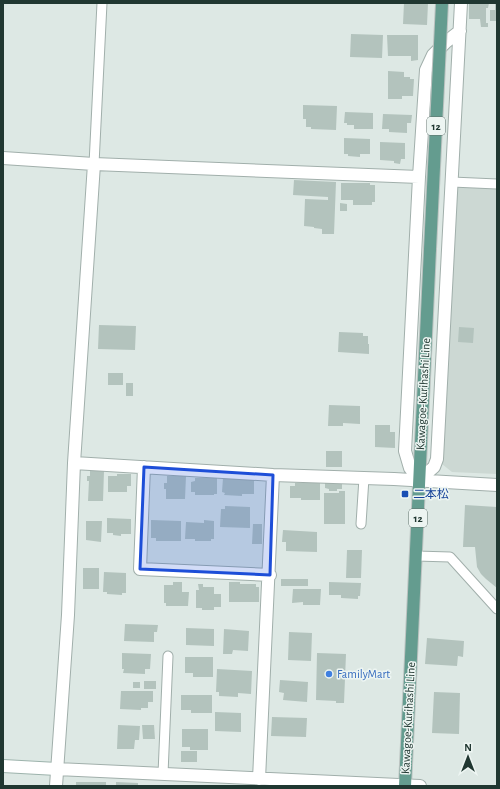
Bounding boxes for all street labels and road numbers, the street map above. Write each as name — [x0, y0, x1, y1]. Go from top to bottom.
road number: 12 — [427, 117, 445, 135]
street label: Kawagoe-Kurihashi Line — [414, 338, 432, 450]
road number: 12 — [409, 509, 427, 527]
street label: Kawagoe-Kurihashi Line — [399, 662, 417, 774]

